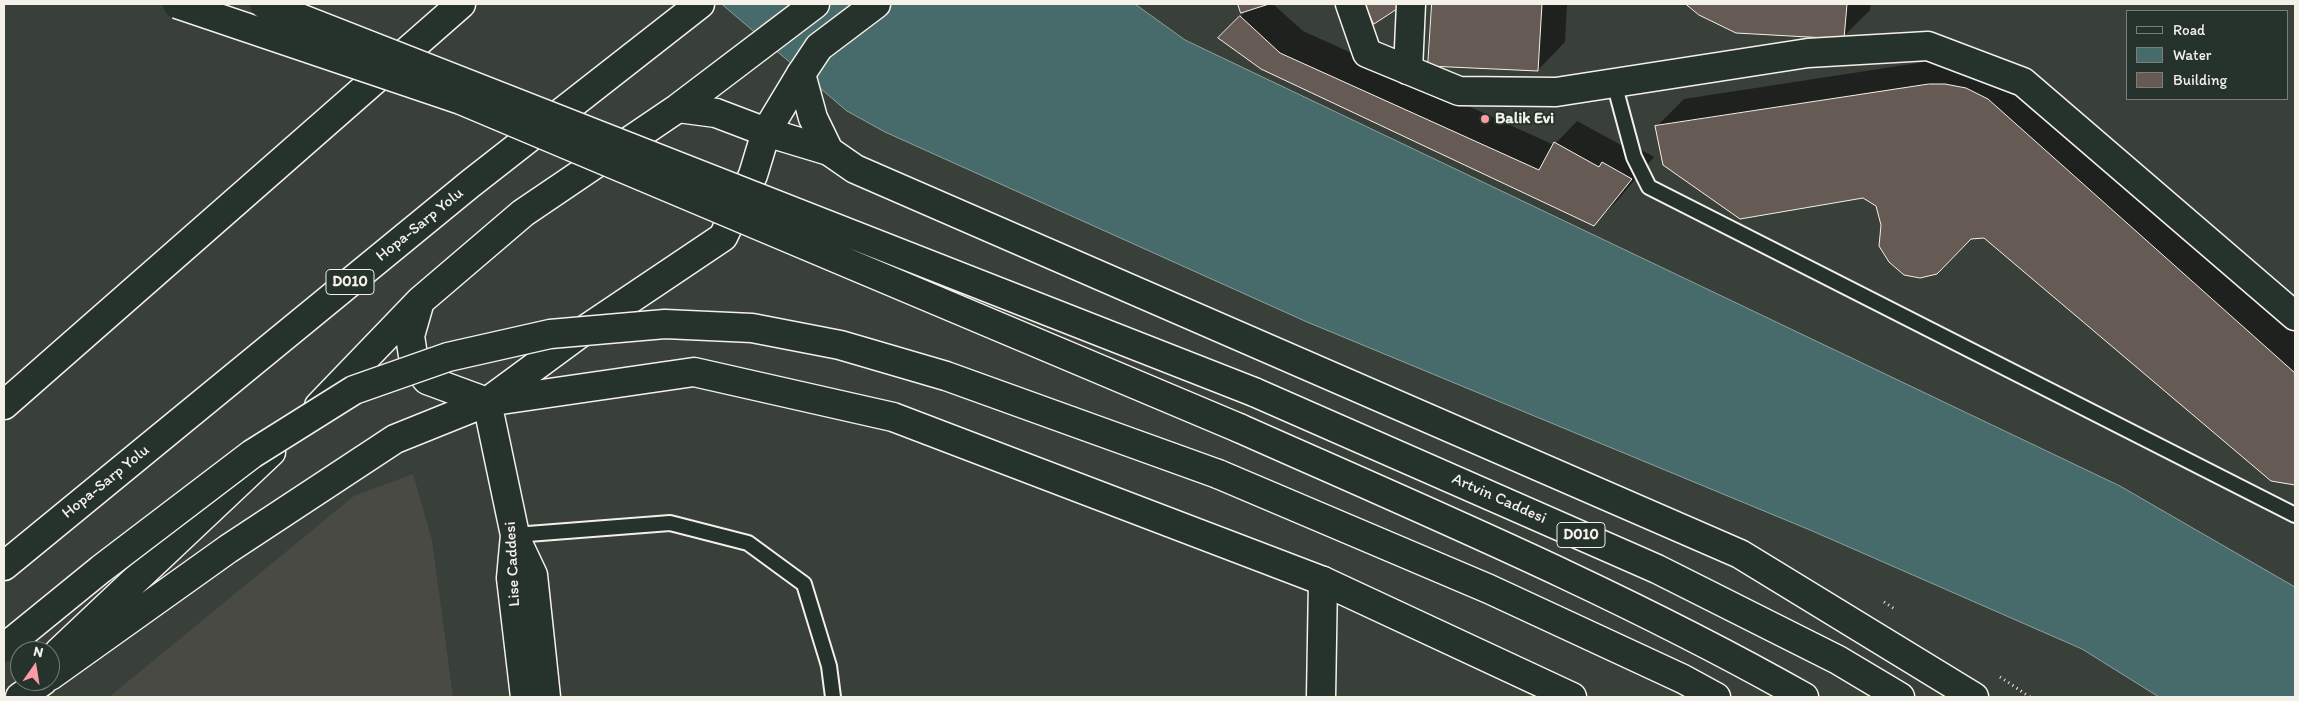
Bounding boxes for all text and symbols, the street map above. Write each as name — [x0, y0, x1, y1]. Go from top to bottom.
legend — [2126, 10, 2289, 100]
text: Road — [2173, 21, 2205, 39]
text: Water — [2173, 46, 2211, 64]
text: Building — [2173, 71, 2227, 89]
place label: Balik Evi — [1495, 109, 1554, 129]
marker: Balik Evi — [1479, 113, 1491, 125]
street label: Hopa-Sarp Yolu — [372, 184, 468, 266]
road number: D010 — [326, 270, 374, 294]
street label: Hopa-Sarp Yolu — [58, 441, 154, 523]
street label: Artvin Caddesi — [1449, 470, 1549, 528]
street label: Lise Caddesi — [501, 521, 525, 607]
road number: D010 — [1557, 522, 1605, 548]
north arrow — [10, 641, 60, 691]
text: N — [32, 643, 45, 661]

